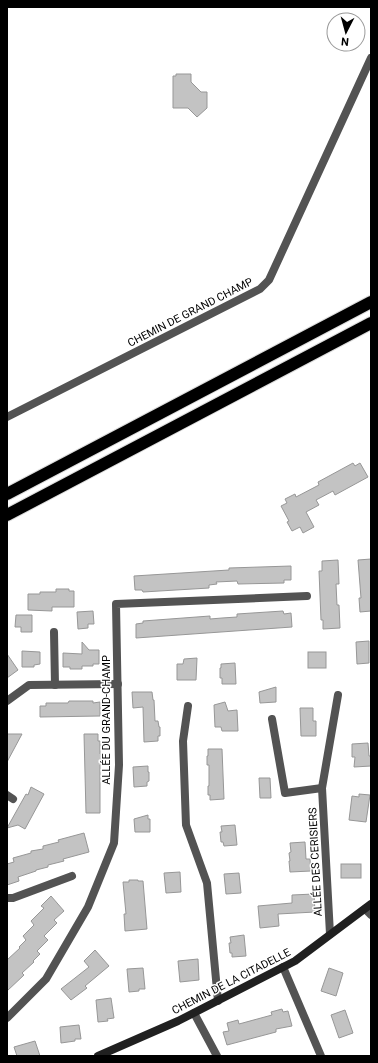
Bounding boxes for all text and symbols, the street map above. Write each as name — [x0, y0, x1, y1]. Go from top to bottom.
north arrow — [326, 12, 366, 52]
text: N — [340, 35, 350, 48]
street label: CHEMIN DE GRAND CHAMP — [125, 275, 255, 350]
street label: ALLÉE DU GRAND-CHAMP — [100, 655, 113, 785]
street label: ALLÉE DES CERISIERS — [306, 807, 325, 917]
street label: CHEMIN DE LA CITADELLE — [170, 946, 293, 1017]

